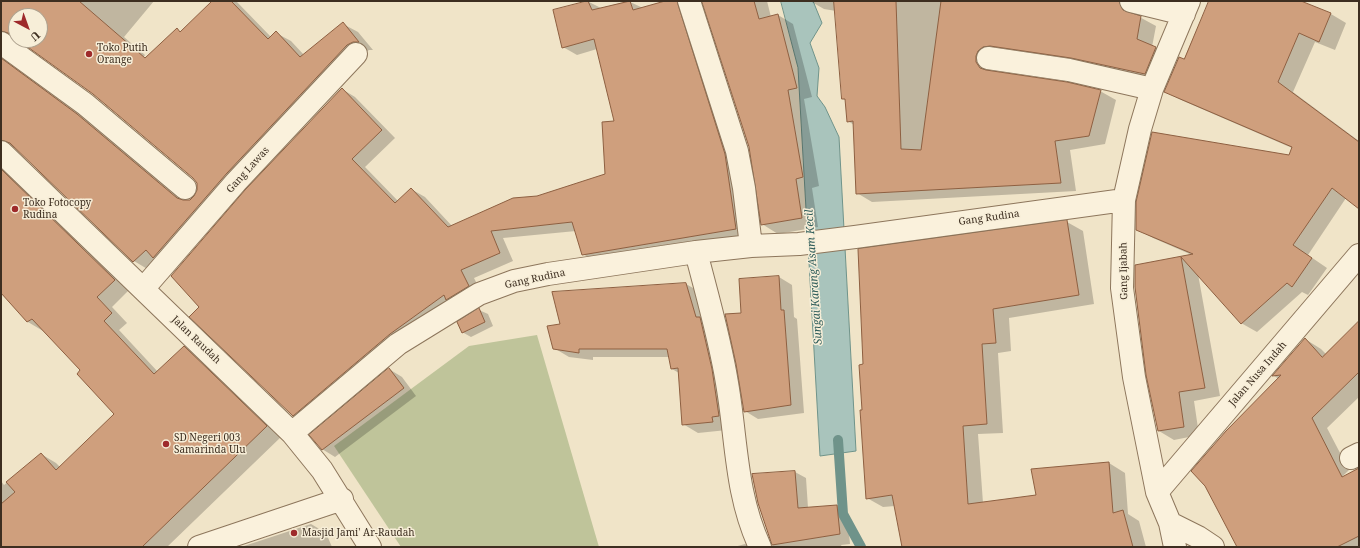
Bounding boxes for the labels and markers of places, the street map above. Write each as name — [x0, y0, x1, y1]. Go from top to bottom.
place label: Toko Putih Orange — [97, 42, 148, 66]
marker: Toko Putih Orange — [84, 49, 94, 59]
place label: Toko Fotocopy Rudina — [23, 197, 91, 220]
marker: Toko Fotocopy Rudina — [10, 204, 20, 214]
place label: SD Negeri 003 Samarinda Ulu — [174, 432, 245, 456]
marker: SD Negeri 003 Samarinda Ulu — [161, 439, 171, 449]
place label: Masjid Jami' Ar-Raudah — [302, 527, 415, 539]
marker: Masjid Jami' Ar-Raudah — [289, 528, 299, 538]

